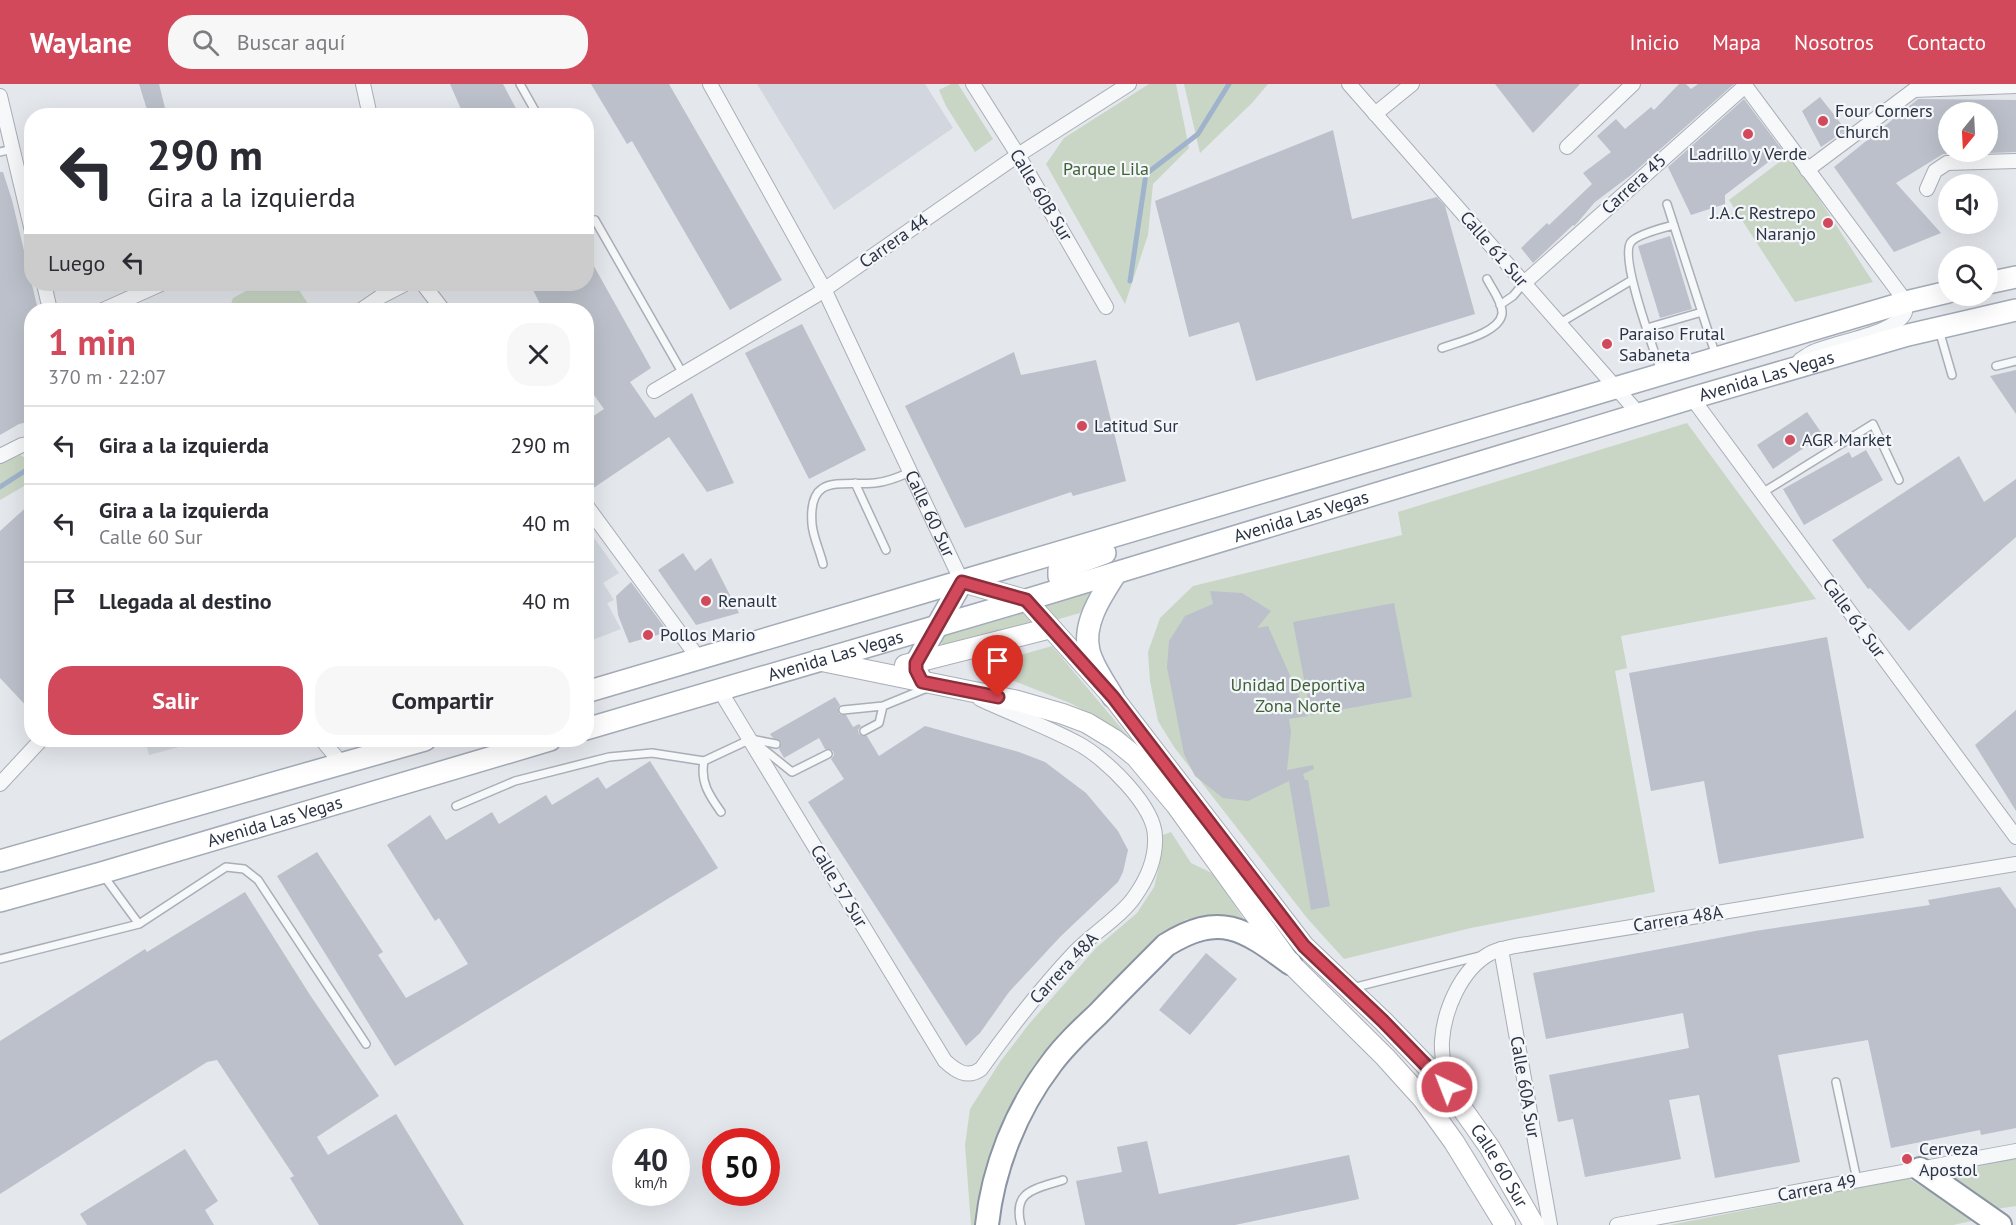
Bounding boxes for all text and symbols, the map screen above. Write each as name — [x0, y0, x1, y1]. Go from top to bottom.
search box — [168, 15, 588, 69]
text: Waylane — [30, 24, 132, 61]
icon: search — [189, 26, 222, 59]
text: Buscar aquí — [237, 28, 345, 56]
text: Inicio — [1630, 29, 1679, 56]
text: Mapa — [1712, 29, 1761, 56]
text: Nosotros — [1794, 29, 1874, 56]
text: Contacto — [1907, 29, 1986, 56]
place label: Four Corners Church — [1835, 99, 1933, 143]
north arrow — [1938, 102, 1998, 162]
map controls — [1938, 102, 1998, 306]
marker: Four Corners Church — [1816, 114, 1830, 128]
text: 290 m — [147, 127, 263, 182]
marker: Ladrillo y Verde — [1741, 127, 1755, 141]
icon: left — [48, 132, 126, 210]
place label: Ladrillo y Verde — [1689, 142, 1807, 165]
street label: Calle 60B Sur — [1005, 144, 1078, 245]
street label: Carrera 45 — [1596, 148, 1671, 219]
park label: Parque Lila — [1063, 157, 1149, 180]
button: sound — [1938, 174, 1998, 234]
text: Gira a la izquierda — [147, 180, 356, 214]
place label: J.A.C Restrepo Naranjo — [1709, 201, 1816, 245]
street label: Calle 61 Sur — [1455, 206, 1534, 291]
street label: Carrera 44 — [854, 208, 933, 273]
marker: J.A.C Restrepo Naranjo — [1821, 216, 1835, 230]
icon: left — [117, 246, 150, 279]
button: search — [1938, 246, 1998, 306]
text: Luego — [48, 249, 105, 277]
text: 1 min — [48, 318, 136, 365]
place label: Paraiso Frutal Sabaneta — [1619, 322, 1725, 366]
button: close — [507, 323, 570, 386]
marker: Paraiso Frutal Sabaneta — [1600, 337, 1614, 351]
street label: Avenida Las Vegas — [1696, 345, 1837, 406]
text: 370 m · 22:07 — [48, 364, 166, 390]
place label: Latitud Sur — [1094, 414, 1178, 437]
marker: Latitud Sur — [1075, 419, 1089, 433]
place label: AGR Market — [1802, 428, 1892, 451]
icon: left — [48, 429, 81, 462]
text: Gira a la izquierda — [99, 431, 269, 459]
text: 290 m — [510, 431, 570, 459]
marker: AGR Market — [1783, 433, 1797, 447]
street label: Calle 60 Sur — [900, 466, 961, 561]
street label: Avenida Las Vegas — [1231, 485, 1371, 547]
text: Gira a la izquierda — [99, 496, 269, 524]
icon: left — [48, 507, 81, 540]
text: 40 m — [522, 509, 570, 537]
text: Calle 60 Sur — [99, 524, 203, 550]
street label: Calle 61 Sur — [1818, 573, 1891, 662]
icon: arrive — [48, 585, 81, 618]
text: Llegada al destino — [99, 587, 272, 615]
text: 40 m — [522, 587, 570, 615]
place label: Renault — [718, 589, 777, 612]
marker: Renault — [699, 594, 713, 608]
place label: Pollos Mario — [660, 623, 755, 646]
street label: Avenida Las Vegas — [765, 625, 906, 686]
marker: Pollos Mario — [641, 628, 655, 642]
pin — [972, 635, 1023, 697]
icon: arrive — [981, 644, 1014, 677]
button: Salir — [48, 666, 303, 735]
button: Compartir — [315, 666, 570, 735]
park label: Unidad Deportiva Zona Norte — [1231, 673, 1366, 717]
street label: Avenida Las Vegas — [204, 790, 345, 852]
street label: Calle 57 Sur — [806, 840, 873, 931]
street label: Carrera 48A — [1632, 900, 1725, 937]
street label: Carrera 48A — [1024, 926, 1103, 1009]
street label: Calle 60A Sur — [1505, 1034, 1546, 1140]
position arrow — [1415, 1055, 1479, 1119]
street label: Calle 60 Sur — [1466, 1119, 1533, 1211]
speed limit sign: 50 — [702, 1128, 780, 1206]
place label: Cerveza Apostol — [1919, 1137, 1978, 1181]
text: 40 — [634, 1140, 668, 1179]
marker: Cerveza Apostol — [1900, 1152, 1914, 1166]
street label: Carrera 49 — [1776, 1169, 1858, 1206]
text: km/h — [635, 1173, 667, 1192]

